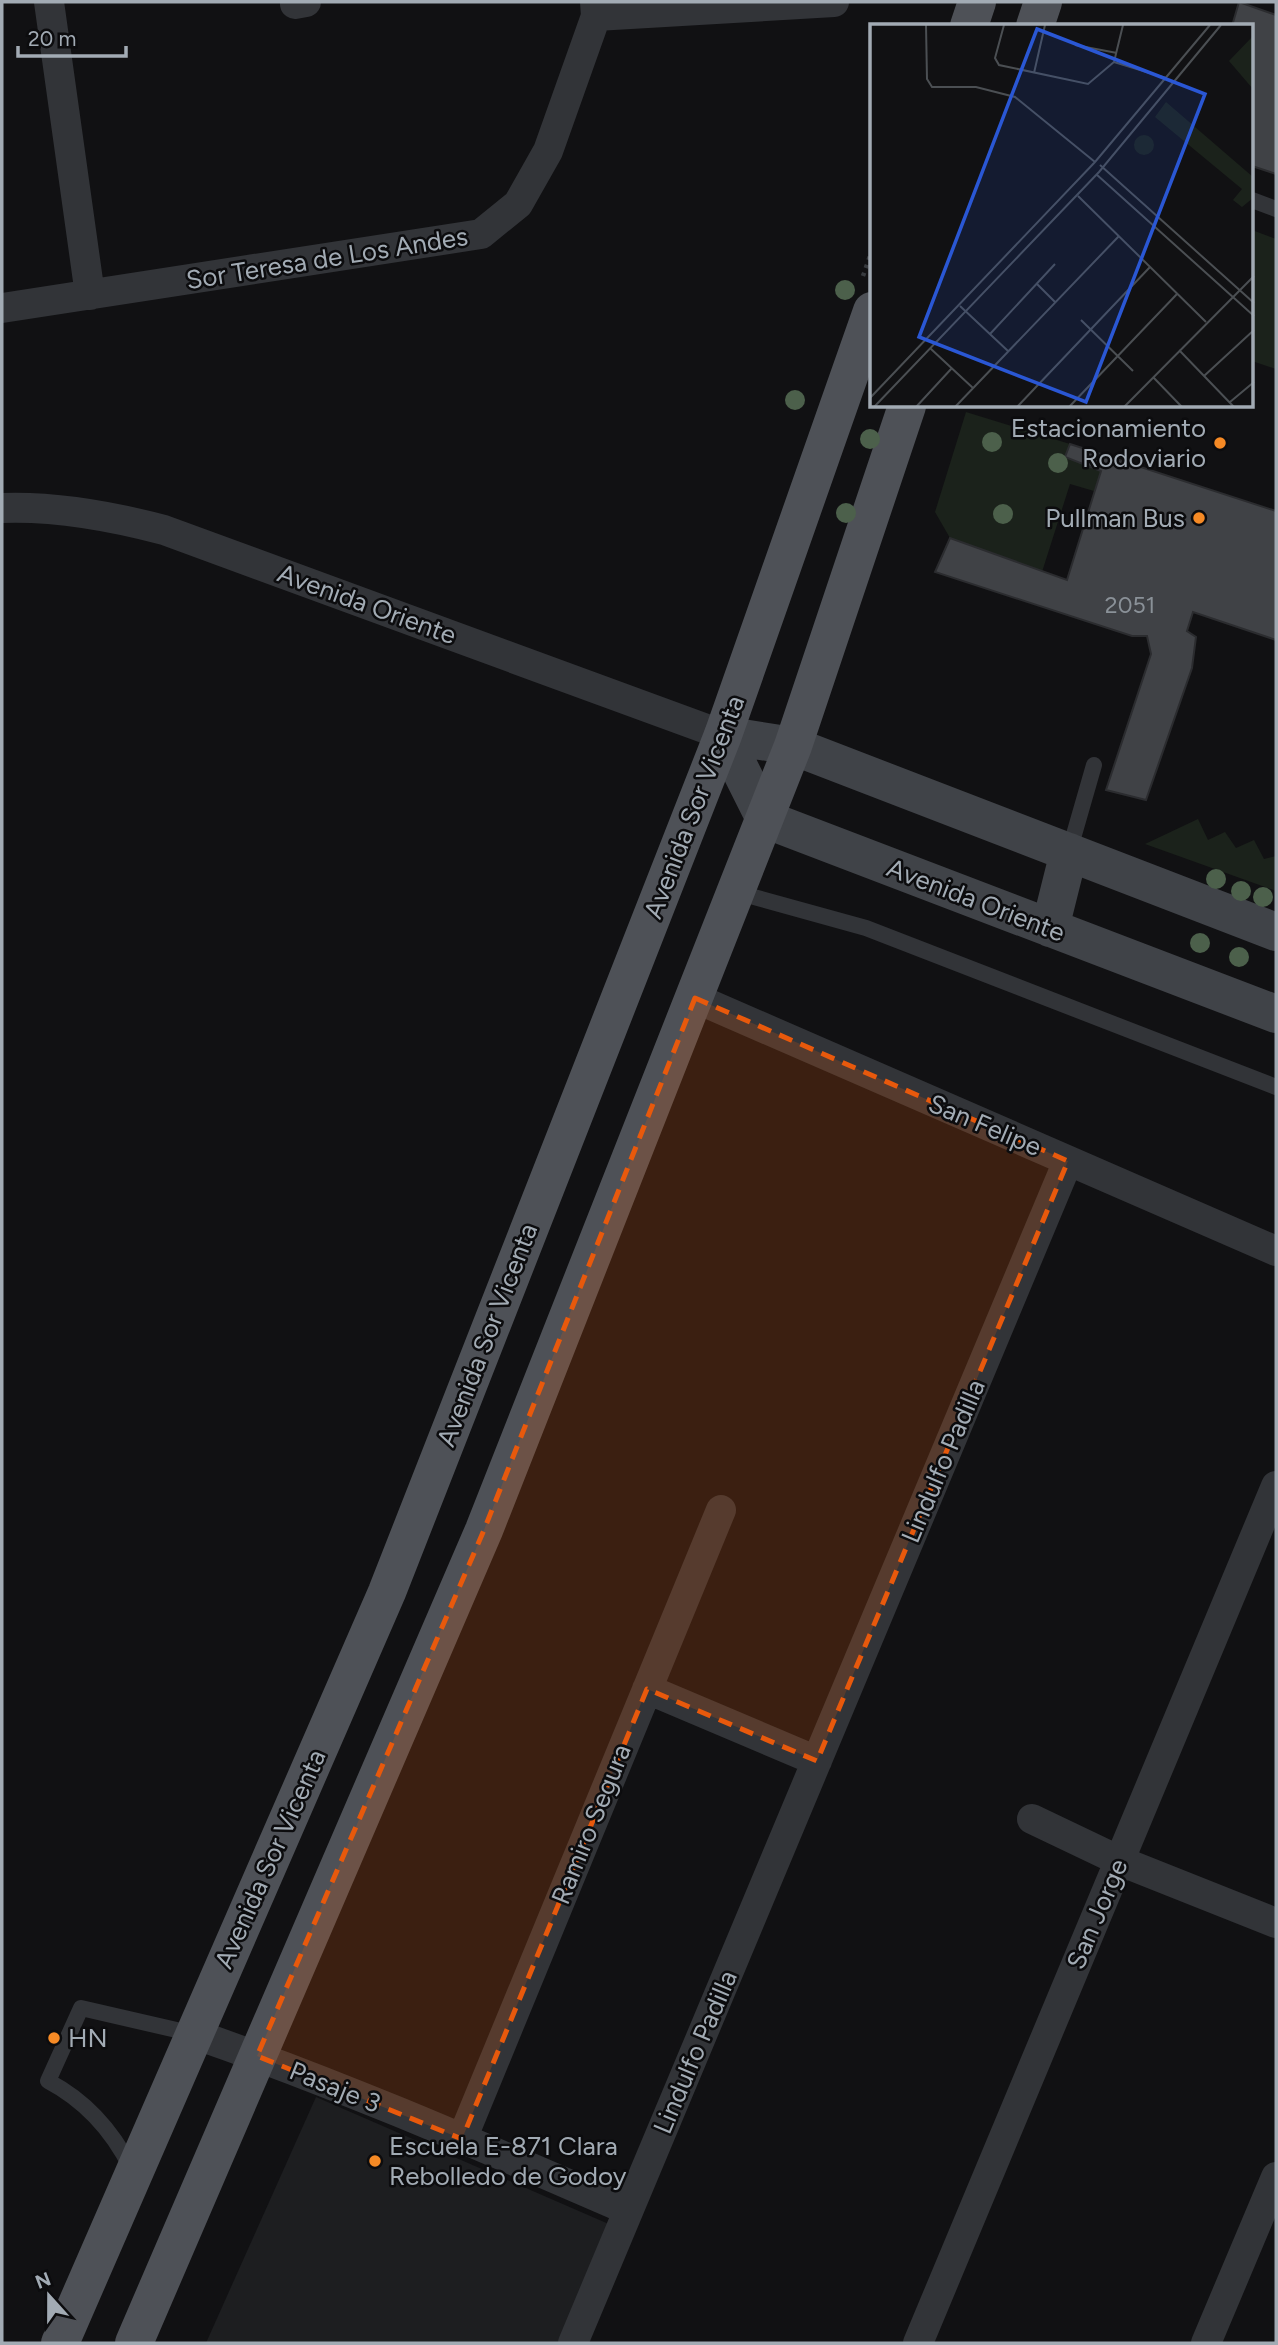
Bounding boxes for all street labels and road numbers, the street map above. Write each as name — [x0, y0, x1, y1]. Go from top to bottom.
street label: Sor Teresa de Los Andes — [184, 220, 470, 296]
street label: Avenida Oriente — [273, 557, 461, 651]
street label: Avenida Sor Vicenta — [637, 691, 751, 923]
street label: Avenida Oriente — [883, 851, 1069, 949]
street label: San Felipe — [924, 1087, 1046, 1163]
street label: Avenida Sor Vicenta — [430, 1219, 544, 1451]
street label: Lindulfo Padilla — [894, 1374, 992, 1548]
street label: Ramiro Segura — [544, 1739, 638, 1909]
street label: Avenida Sor Vicenta — [207, 1745, 333, 1973]
street label: San Jorge — [1059, 1854, 1135, 1974]
street label: Lindulfo Padilla — [646, 1965, 744, 2139]
street label: Pasaje 3 — [285, 2054, 385, 2120]

